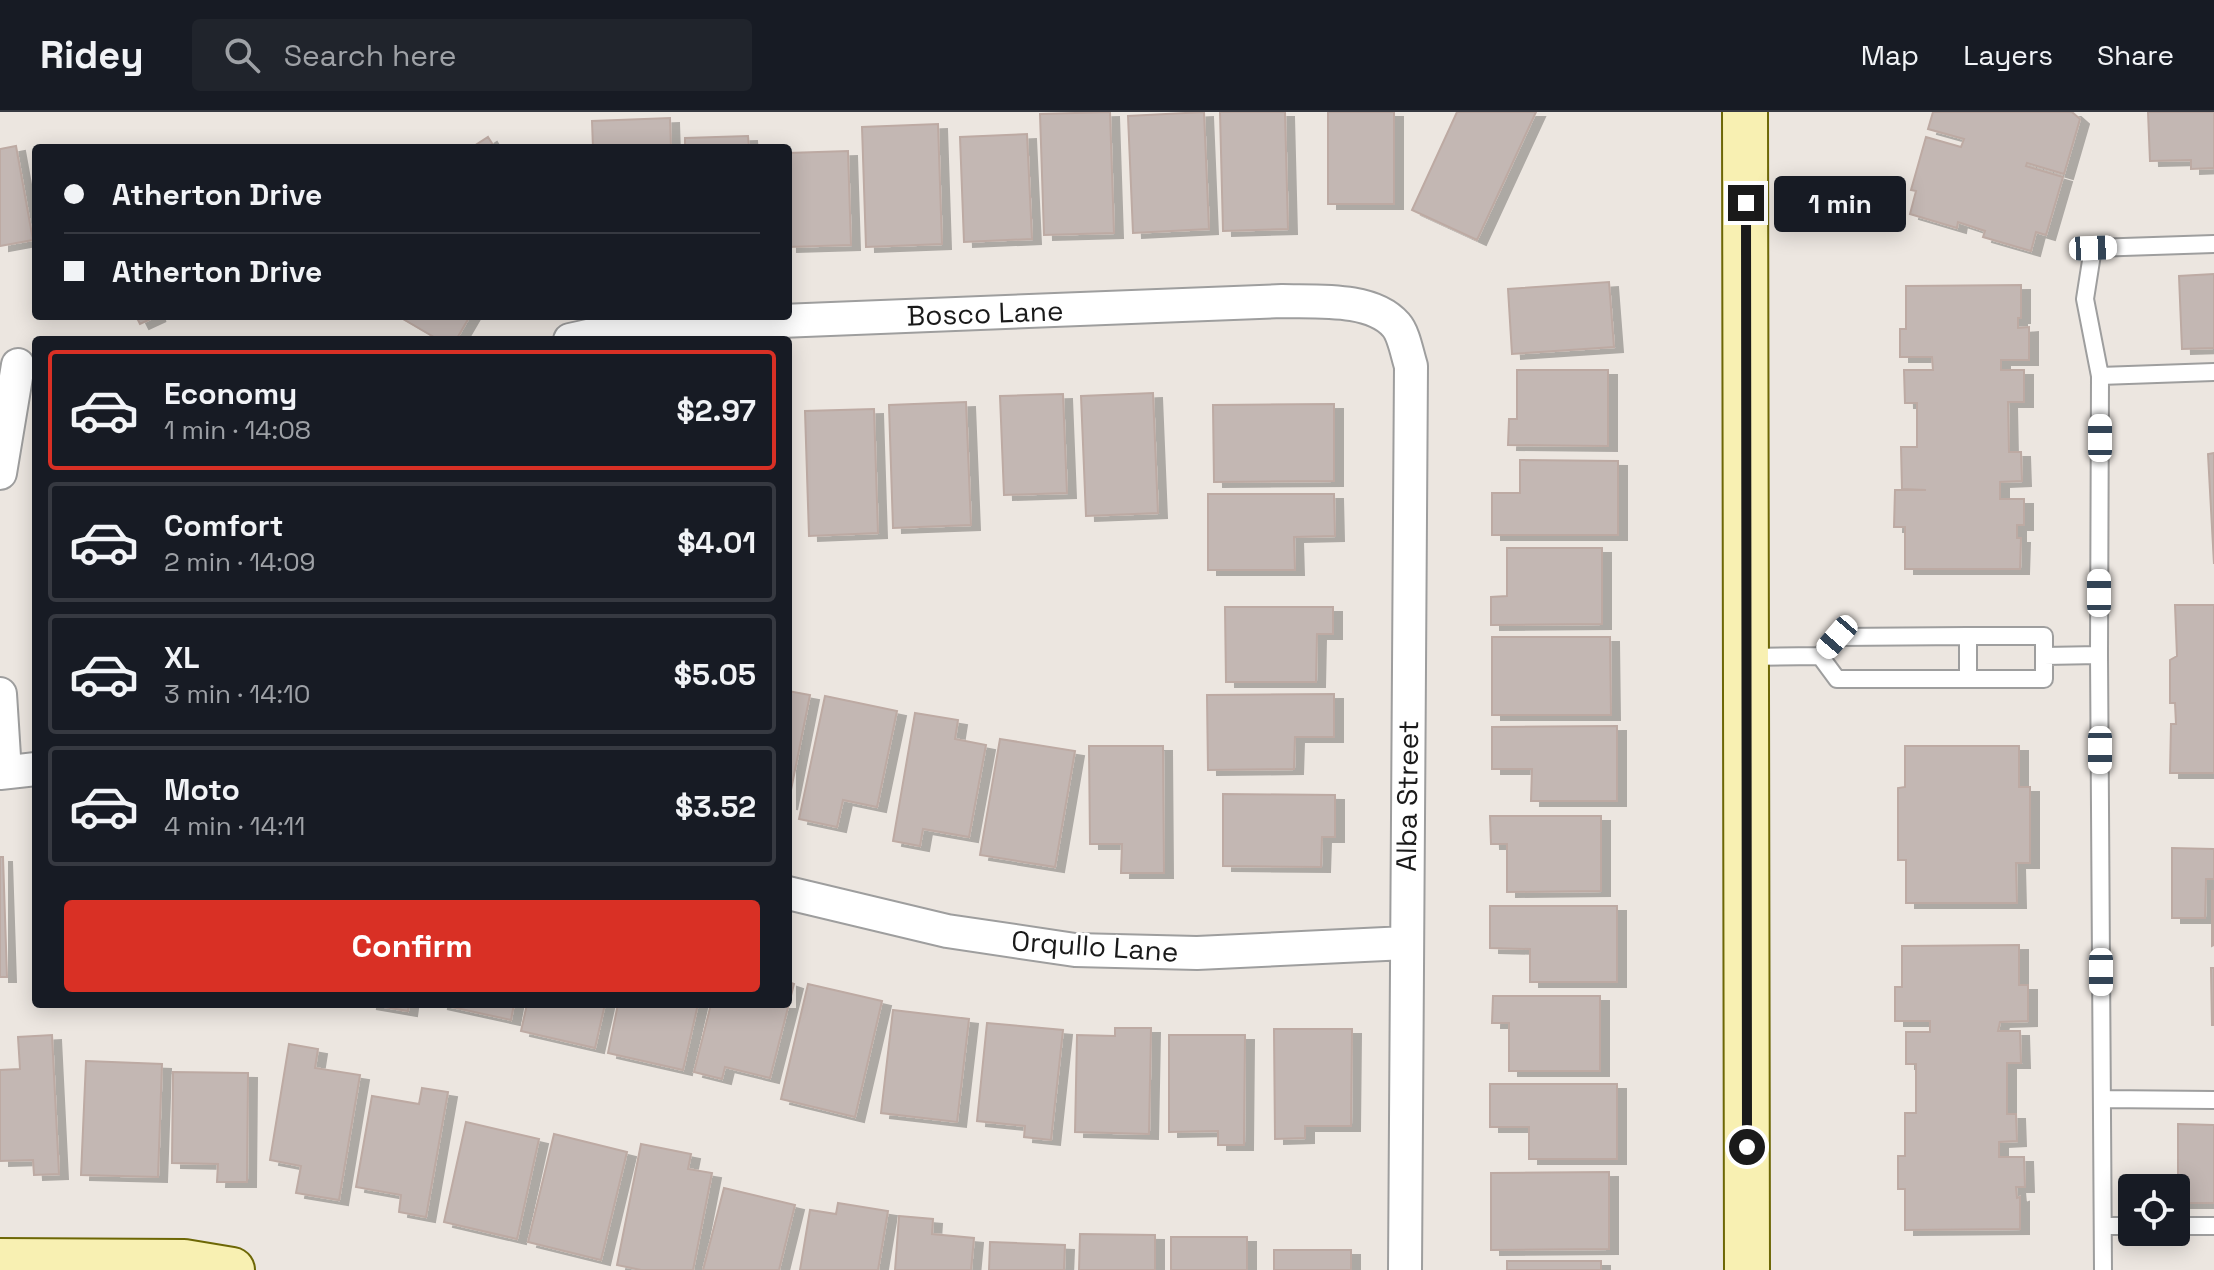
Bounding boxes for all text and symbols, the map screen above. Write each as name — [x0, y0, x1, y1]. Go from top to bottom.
search box — [192, 19, 752, 91]
text: Ridey — [40, 31, 144, 79]
icon: search — [220, 33, 264, 77]
text: Search here — [284, 36, 457, 75]
text: Map — [1861, 37, 1919, 73]
text: Layers — [1963, 37, 2053, 73]
text: Share — [2097, 37, 2174, 73]
text: Atherton Drive — [112, 175, 322, 214]
callout: 1 min — [1774, 175, 1906, 231]
route end — [1728, 185, 1764, 221]
text: 1 min — [1808, 187, 1872, 221]
car — [2069, 235, 2117, 261]
text: Atherton Drive — [112, 252, 322, 291]
street label: Bosco Lane — [906, 292, 1064, 334]
icon: car — [68, 374, 140, 446]
text: Economy — [164, 374, 297, 413]
text: $2.97 — [677, 391, 756, 430]
text: 1 min · 14:08 — [164, 413, 311, 447]
car — [2088, 414, 2112, 462]
icon: car — [68, 506, 140, 578]
text: Comfort — [164, 506, 283, 545]
text: $4.01 — [677, 523, 756, 562]
text: 2 min · 14:09 — [164, 545, 316, 579]
car — [2087, 569, 2111, 617]
car — [1812, 611, 1862, 663]
icon: car — [68, 638, 140, 710]
text: XL — [164, 638, 200, 677]
text: $5.05 — [674, 655, 756, 694]
text: 3 min · 14:10 — [164, 677, 311, 711]
street label: Alba Street — [1388, 720, 1426, 872]
car — [2088, 726, 2112, 774]
icon: car — [68, 770, 140, 842]
text: Moto — [164, 770, 240, 809]
text: $3.52 — [675, 787, 756, 826]
text: 4 min · 14:11 — [164, 809, 305, 843]
button: Confirm — [64, 900, 760, 992]
street label: Orqullo Lane — [1010, 922, 1180, 970]
car — [2089, 948, 2113, 996]
route start — [1729, 1129, 1765, 1165]
map controls — [2118, 1174, 2190, 1246]
button: locate — [2118, 1174, 2190, 1246]

